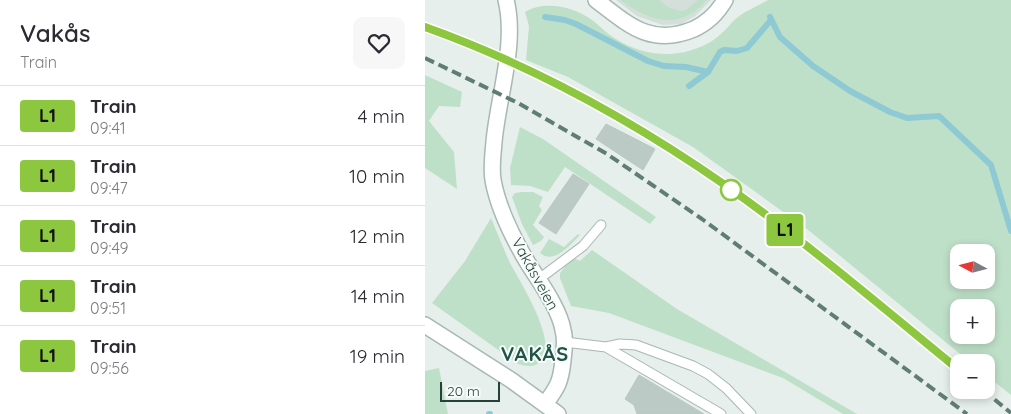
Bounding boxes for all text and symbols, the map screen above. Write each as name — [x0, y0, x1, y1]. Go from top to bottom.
button: heart — [353, 17, 405, 69]
text: Vakås — [20, 18, 90, 48]
text: Train — [20, 52, 57, 72]
text: Train — [90, 94, 137, 118]
text: L1 — [39, 104, 56, 127]
text: 4 min — [357, 104, 405, 128]
text: 09:41 — [90, 118, 126, 138]
text: Train — [90, 154, 137, 178]
text: L1 — [39, 164, 56, 187]
text: 10 min — [349, 164, 405, 188]
text: 09:47 — [90, 178, 128, 198]
unlabelled marker — [720, 179, 742, 201]
text: Train — [90, 214, 137, 238]
line badge: L1 — [763, 214, 807, 246]
text: L1 — [776, 218, 794, 241]
text: L1 — [39, 224, 56, 247]
text: 12 min — [350, 224, 405, 248]
street label: Vakåsveien — [508, 234, 563, 313]
text: 09:49 — [90, 238, 128, 258]
north arrow — [950, 244, 995, 289]
map controls — [950, 244, 995, 399]
text: Train — [90, 274, 137, 298]
text: L1 — [39, 284, 56, 307]
text: 14 min — [351, 284, 405, 308]
text: 09:51 — [90, 298, 126, 318]
button: + — [950, 299, 995, 344]
text: Train — [90, 334, 137, 358]
district label: VAKÅS — [501, 341, 569, 366]
text: L1 — [39, 344, 56, 367]
text: 19 min — [350, 344, 405, 368]
button: − — [950, 354, 995, 399]
text: 09:56 — [90, 358, 129, 378]
scale bar — [440, 379, 500, 402]
text: 20 m — [447, 382, 480, 400]

